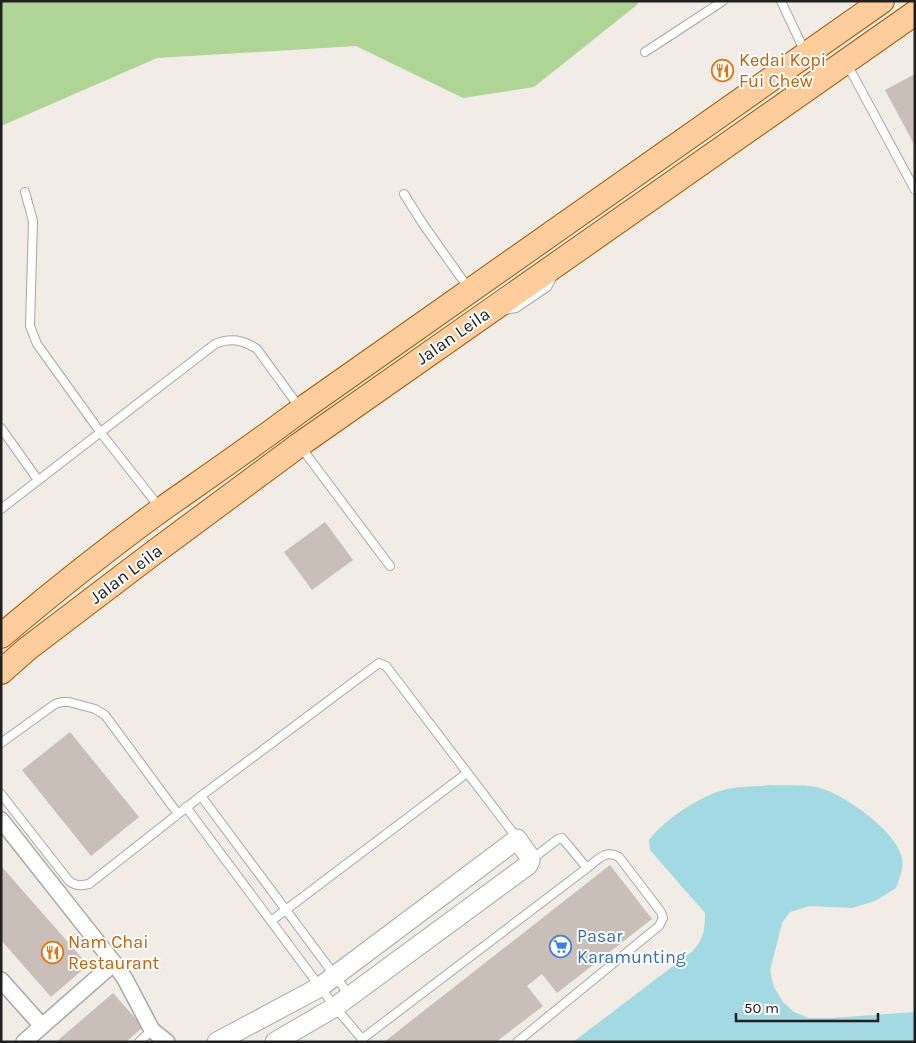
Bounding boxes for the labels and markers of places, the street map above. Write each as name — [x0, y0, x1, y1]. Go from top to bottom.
place label: Kedai Kopi Fui Chew — [739, 49, 826, 92]
restaurant icon: Kedai Kopi Fui Chew — [711, 58, 735, 82]
place label: Pasar Karamunting — [577, 925, 686, 968]
place label: Nam Chai Restaurant — [68, 931, 160, 974]
supermarket icon: Pasar Karamunting — [549, 934, 573, 958]
restaurant icon: Nam Chai Restaurant — [40, 940, 64, 964]

